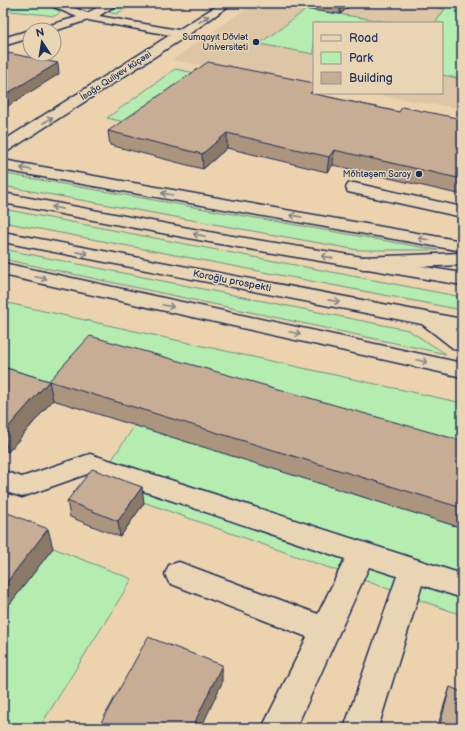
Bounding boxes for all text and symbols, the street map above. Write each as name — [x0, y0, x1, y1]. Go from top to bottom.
one-way arrow — [198, 15, 209, 23]
north arrow — [22, 22, 62, 62]
legend — [313, 22, 443, 94]
text: N — [35, 25, 45, 40]
text: Road — [349, 31, 378, 46]
place label: Sumqayıt Dövlət Universiteti — [183, 32, 248, 53]
marker: Sumqayıt Dövlət Universiteti — [251, 37, 261, 47]
street label: İsağa Quliyev küçəsi — [78, 48, 154, 103]
text: Park — [349, 51, 373, 66]
text: Building — [349, 71, 393, 86]
one-way arrow — [42, 116, 53, 124]
one-way arrow — [20, 165, 33, 173]
place label: Möhtəşəm Saray — [343, 169, 412, 180]
marker: Möhtəşəm Saray — [414, 169, 424, 179]
one-way arrow — [161, 190, 174, 198]
one-way arrow — [51, 204, 64, 212]
one-way arrow — [289, 212, 302, 220]
one-way arrow — [193, 230, 206, 238]
one-way arrow — [417, 235, 430, 243]
one-way arrow — [76, 249, 89, 257]
one-way arrow — [321, 252, 334, 260]
street label: Koroğlu prospekti — [192, 268, 272, 294]
one-way arrow — [34, 274, 47, 282]
one-way arrow — [327, 297, 340, 305]
one-way arrow — [161, 302, 174, 310]
one-way arrow — [288, 330, 301, 338]
one-way arrow — [415, 358, 428, 366]

